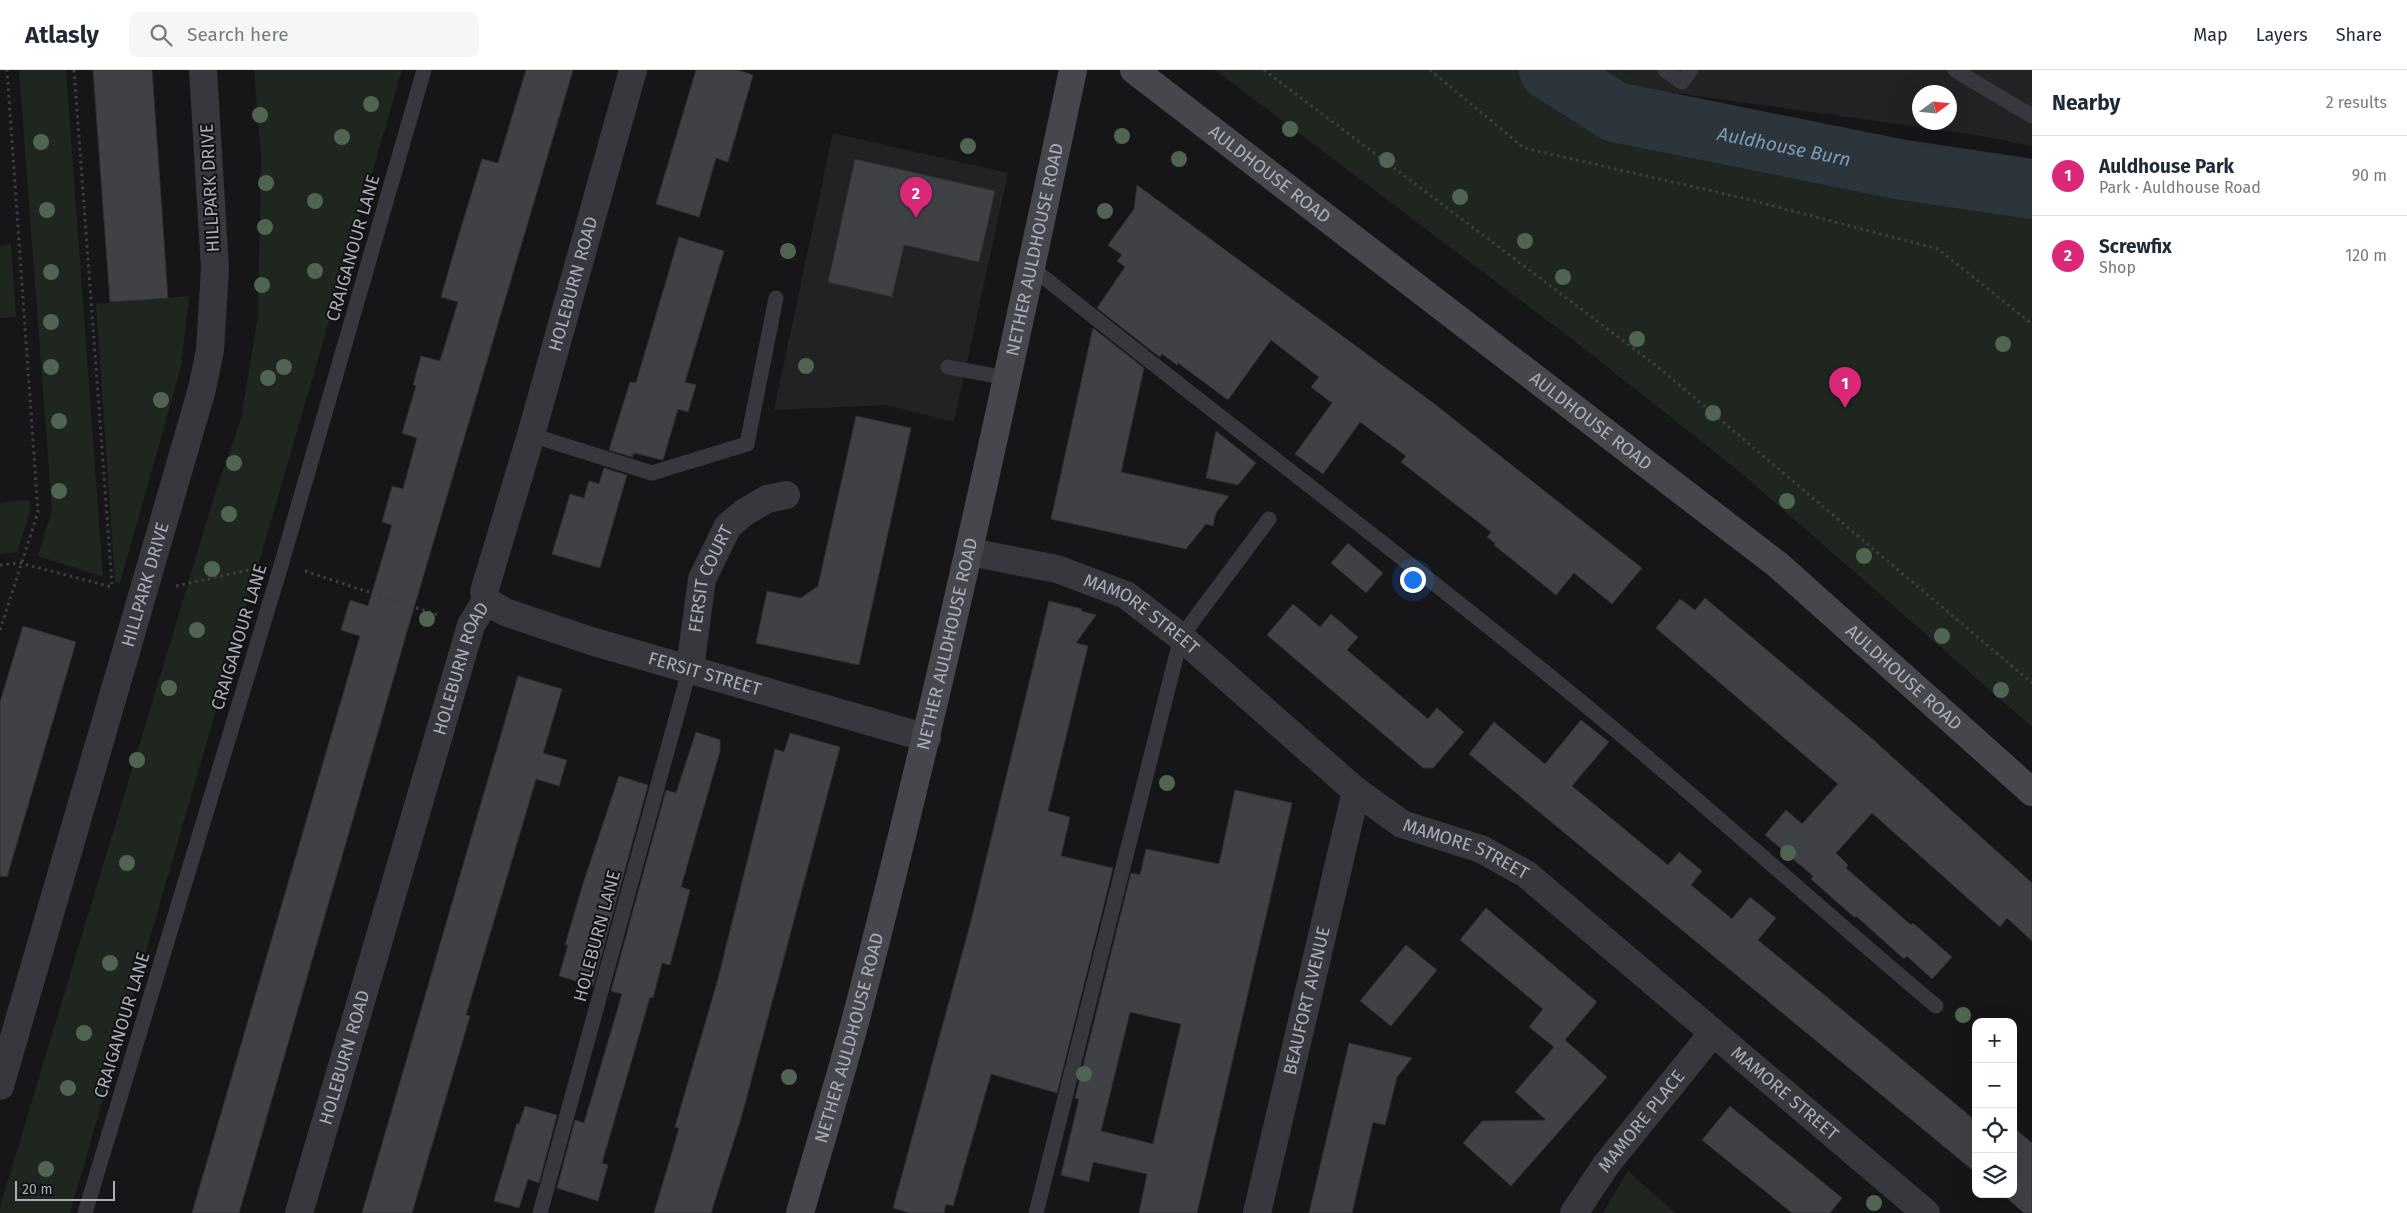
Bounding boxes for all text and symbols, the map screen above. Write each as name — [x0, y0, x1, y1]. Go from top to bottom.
search box — [129, 12, 479, 57]
text: Atlasly — [25, 21, 99, 49]
icon: search — [147, 21, 175, 49]
text: Search here — [187, 23, 289, 46]
text: Map — [2193, 24, 2228, 46]
text: Layers — [2256, 24, 2308, 46]
text: Share — [2336, 24, 2382, 46]
north arrow — [1912, 85, 1957, 130]
text: Nearby — [2052, 90, 2120, 116]
text: 2 results — [2326, 93, 2387, 112]
street label: AULDHOUSE ROAD — [1204, 120, 1335, 228]
water label: Auldhouse Burn — [1715, 122, 1853, 171]
street label: HILLPARK DRIVE — [196, 123, 224, 253]
street label: NETHER AULDHOUSE ROAD — [1001, 141, 1068, 358]
text: Auldhouse Park — [2099, 155, 2234, 178]
text: 1 — [2064, 166, 2072, 185]
text: 90 m — [2352, 166, 2387, 185]
street label: CRAIGANOUR LANE — [322, 172, 384, 324]
pin: 2 — [900, 177, 932, 218]
text: Park · Auldhouse Road — [2099, 178, 2261, 197]
street label: HOLEBURN ROAD — [544, 214, 603, 354]
text: Screwfix — [2099, 235, 2172, 258]
text: 2 — [2064, 246, 2072, 265]
text: 120 m — [2345, 246, 2387, 265]
text: Shop — [2099, 258, 2136, 277]
street label: AULDHOUSE ROAD — [1525, 367, 1656, 475]
pin: 1 — [1829, 367, 1861, 408]
street label: HILLPARK DRIVE — [117, 520, 174, 650]
street label: FERSIT COURT — [684, 521, 738, 634]
street label: NETHER AULDHOUSE ROAD — [912, 536, 982, 752]
street label: CRAIGANOUR LANE — [206, 561, 272, 713]
your location — [1400, 567, 1426, 593]
street label: MAMORE STREET — [1081, 569, 1204, 659]
street label: HOLEBURN ROAD — [428, 598, 494, 738]
street label: AULDHOUSE ROAD — [1841, 620, 1966, 735]
street label: FERSIT STREET — [646, 647, 764, 701]
street label: MAMORE STREET — [1400, 814, 1533, 885]
street label: HOLEBURN LANE — [569, 868, 625, 1004]
street label: BEAUFORT AVENUE — [1279, 924, 1335, 1077]
street label: NETHER AULDHOUSE ROAD — [810, 930, 889, 1146]
street label: CRAIGANOUR LANE — [89, 949, 155, 1101]
street label: HOLEBURN ROAD — [314, 988, 375, 1127]
map controls — [1972, 1018, 2017, 1198]
button: + — [1972, 1018, 2017, 1063]
street label: MAMORE STREET — [1727, 1042, 1844, 1146]
button: − — [1972, 1063, 2017, 1108]
street label: MAMORE PLACE — [1593, 1066, 1689, 1177]
button: locate — [1972, 1108, 2017, 1153]
button: layers — [1972, 1153, 2017, 1198]
scale bar — [15, 1178, 115, 1201]
text: 20 m — [22, 1181, 52, 1198]

